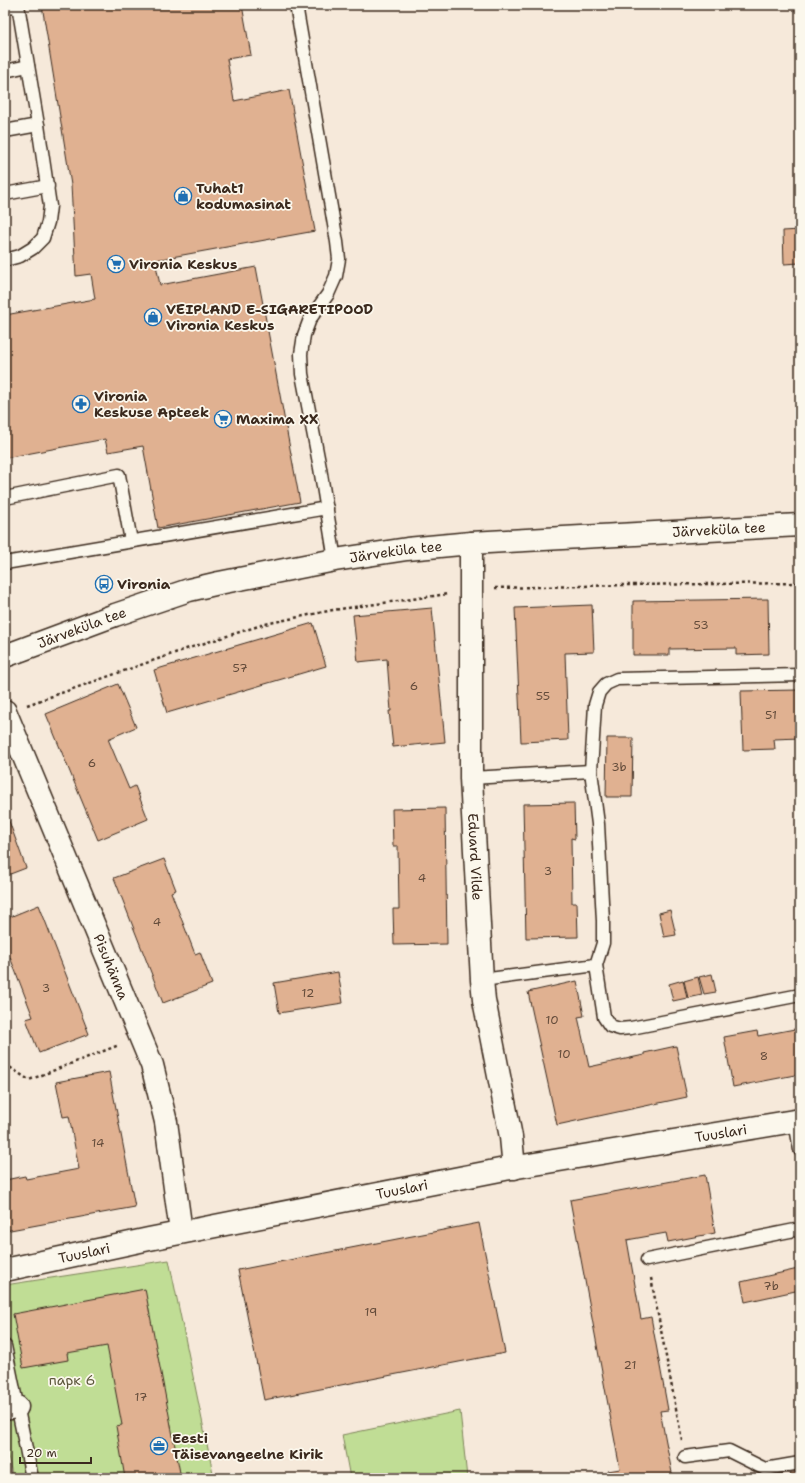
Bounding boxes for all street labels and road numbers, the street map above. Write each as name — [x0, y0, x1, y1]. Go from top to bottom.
street label: Järveküla tee — [672, 518, 766, 541]
street label: Järveküla tee — [348, 537, 443, 567]
street label: Järveküla tee — [35, 603, 129, 652]
street label: Eduard Vilde — [464, 813, 487, 901]
street label: Pisuhänna — [90, 931, 133, 1003]
street label: Tuuslari — [693, 1120, 748, 1146]
street label: Tuuslari — [374, 1175, 429, 1203]
street label: Tuuslari — [57, 1239, 112, 1267]

